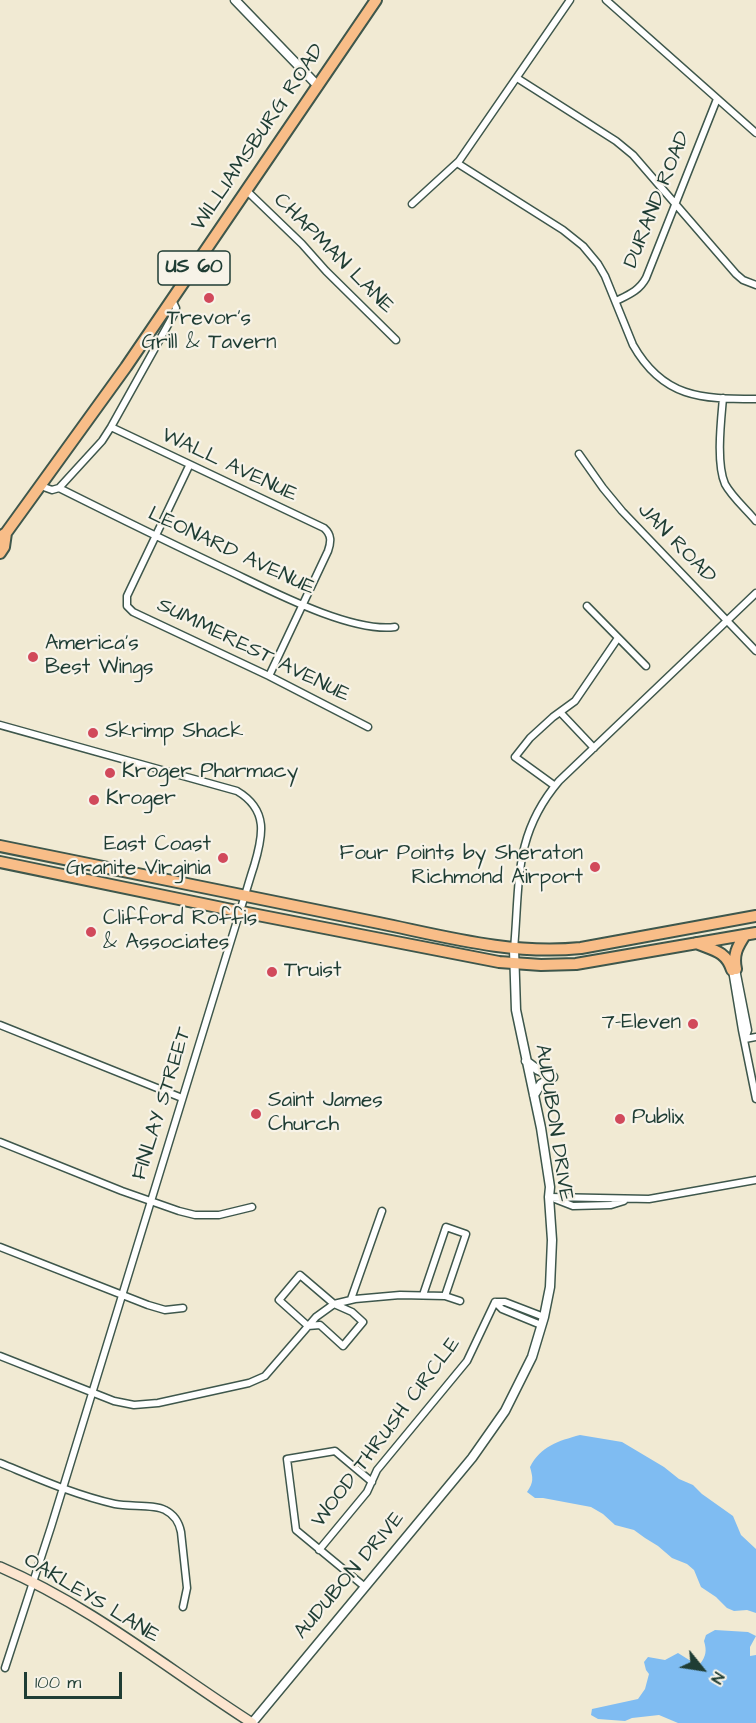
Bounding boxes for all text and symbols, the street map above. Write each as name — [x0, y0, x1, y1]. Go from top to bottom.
street label: WILLIAMSBURG ROAD — [187, 40, 331, 236]
street label: DURAND ROAD — [619, 128, 697, 272]
street label: CHAPMAN LANE — [267, 188, 399, 320]
road number: US 60 — [158, 251, 230, 285]
marker: Trevor's Grill & Tavern — [202, 291, 216, 305]
place label: Trevor's Grill & Tavern — [142, 307, 276, 357]
street label: WALL AVENUE — [157, 423, 301, 509]
street label: JAN ROAD — [631, 498, 721, 590]
street label: LEONARD AVENUE — [144, 502, 318, 602]
street label: SUMMEREST AVENUE — [153, 593, 353, 709]
place label: America's Best Wings — [45, 632, 154, 682]
marker: America's Best Wings — [26, 650, 40, 664]
place label: Skrimp Shack — [105, 720, 243, 746]
marker: Skrimp Shack — [86, 726, 100, 740]
place label: Kroger Pharmacy — [122, 760, 298, 786]
marker: Kroger Pharmacy — [103, 766, 117, 780]
place label: Kroger — [106, 787, 176, 813]
marker: Kroger — [87, 793, 101, 807]
place label: East Coast Granite Virginia — [66, 833, 211, 883]
place label: Four Points by Sheraton Richmond Airport — [340, 842, 583, 892]
marker: East Coast Granite Virginia — [216, 851, 230, 865]
marker: Four Points by Sheraton Richmond Airport — [588, 860, 602, 874]
place label: Clifford Roffis & Associates — [103, 907, 257, 957]
marker: Clifford Roffis & Associates — [84, 925, 98, 939]
place label: Truist — [284, 959, 342, 985]
marker: Truist — [265, 965, 279, 979]
place label: 7-Eleven — [602, 1011, 681, 1037]
marker: 7-Eleven — [686, 1017, 700, 1031]
street label: FINLAY STREET — [128, 1025, 198, 1183]
street label: AUDUBON DRIVE — [528, 1043, 578, 1203]
place label: Saint James Church — [268, 1089, 383, 1139]
place label: Publix — [632, 1106, 684, 1132]
marker: Saint James Church — [249, 1107, 263, 1121]
marker: Publix — [613, 1112, 627, 1126]
street label: WOOD THRUSH CIRCLE — [307, 1333, 467, 1533]
street label: AUDUBON DRIVE — [289, 1507, 411, 1645]
street label: OAKLEYS LANE — [19, 1549, 163, 1649]
north arrow — [672, 1639, 732, 1699]
scale bar — [27, 1660, 124, 1698]
text: N — [706, 1668, 730, 1688]
text: 100 m — [35, 1670, 81, 1695]

